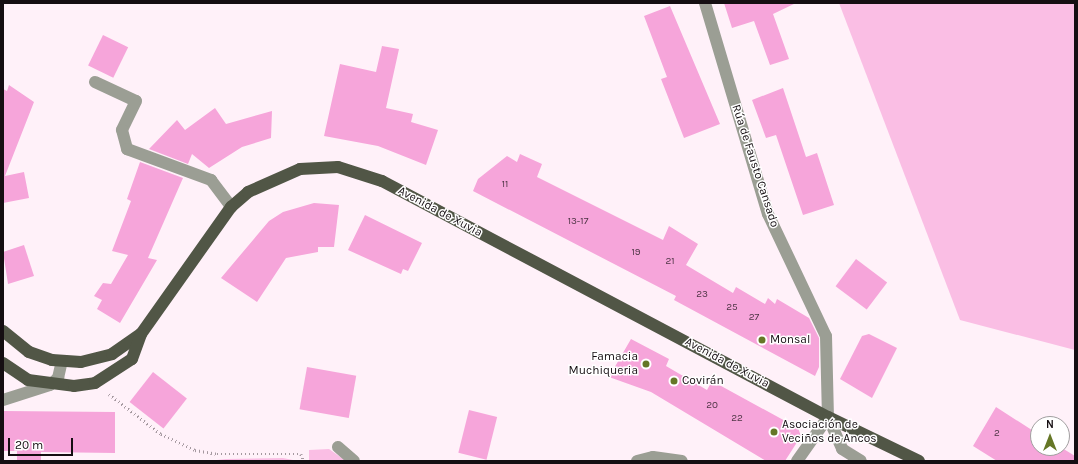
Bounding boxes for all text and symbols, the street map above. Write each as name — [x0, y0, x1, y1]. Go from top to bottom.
street label: Rúa de Fausto Cansado — [728, 103, 782, 229]
house number: 11 — [502, 179, 508, 191]
street label: Avenida de Xuvia — [395, 184, 485, 240]
house number: 13-17 — [568, 216, 588, 228]
house number: 19 — [631, 247, 641, 259]
house number: 21 — [665, 256, 675, 268]
house number: 23 — [696, 289, 708, 301]
house number: 25 — [726, 302, 738, 314]
house number: 27 — [749, 312, 759, 324]
place label: Monsal — [770, 333, 810, 347]
street label: Avenida de Xuvia — [682, 335, 772, 391]
marker: Monsal — [757, 335, 767, 345]
place label: Famacia Muchiqueria — [569, 350, 638, 378]
marker: Famacia Muchiqueria — [641, 359, 651, 369]
place label: Covirán — [682, 374, 724, 388]
marker: Covirán — [669, 376, 679, 386]
house number: 20 — [706, 400, 718, 412]
house number: 22 — [731, 413, 743, 425]
north arrow — [1030, 416, 1070, 456]
place label: Asociación de Veciños de Ancos — [782, 418, 877, 446]
text: N — [1046, 418, 1054, 431]
marker: Asociación de Veciños de Ancos — [769, 427, 779, 437]
house number: 2 — [994, 428, 1000, 440]
scale bar — [10, 430, 75, 456]
text: 20 m — [15, 438, 43, 452]

